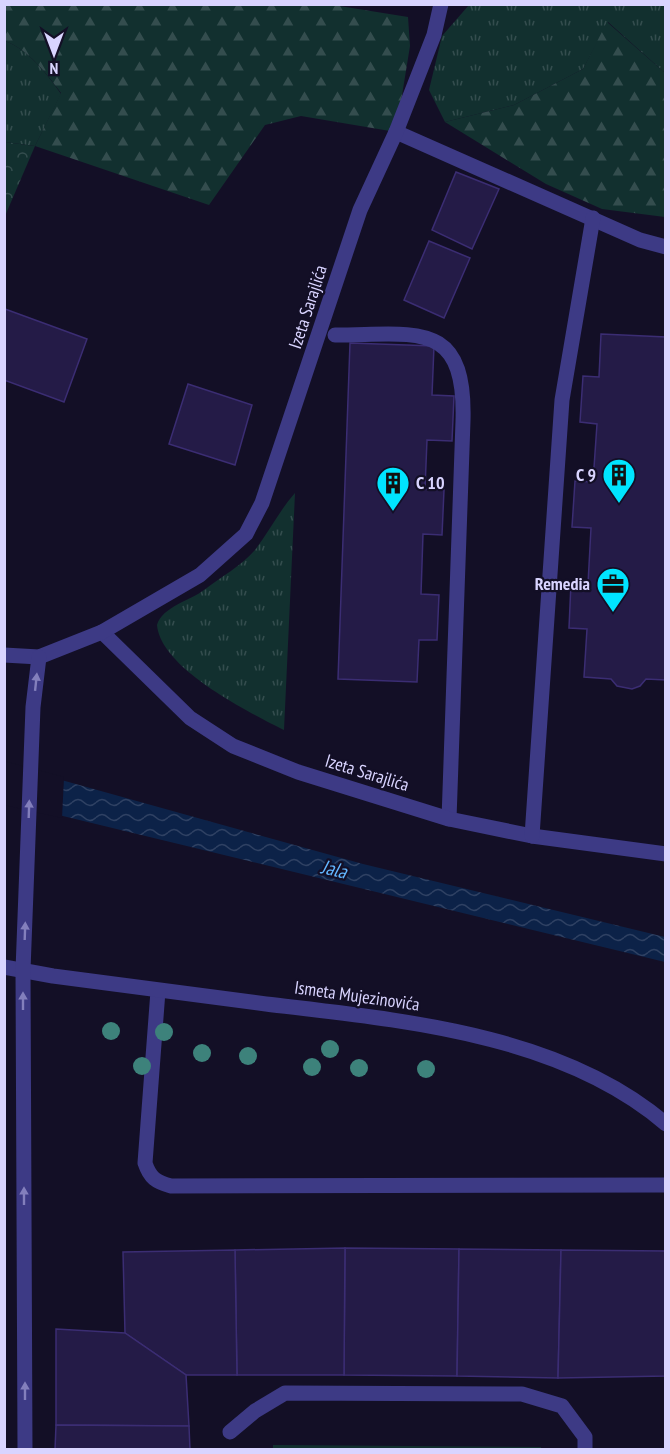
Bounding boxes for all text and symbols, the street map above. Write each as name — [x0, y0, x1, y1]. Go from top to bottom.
north arrow — [24, 24, 84, 84]
text: N — [50, 59, 58, 79]
street label: Izeta Sarajlića — [283, 262, 332, 352]
building icon: C 9 — [601, 457, 637, 504]
place label: C 9 — [576, 463, 596, 486]
building icon: C 10 — [375, 465, 411, 512]
place label: C 10 — [416, 471, 445, 494]
office icon: Remedia — [595, 566, 631, 613]
place label: Remedia — [535, 572, 590, 595]
one-way arrow — [31, 673, 41, 692]
street label: Izeta Sarajlića — [322, 749, 412, 796]
one-way arrow — [24, 800, 33, 819]
water label: Jala — [318, 853, 350, 885]
one-way arrow — [20, 921, 29, 940]
street label: Ismeta Mujezinovića — [293, 975, 421, 1016]
one-way arrow — [18, 992, 28, 1011]
one-way arrow — [19, 1187, 29, 1206]
one-way arrow — [20, 1382, 30, 1401]

